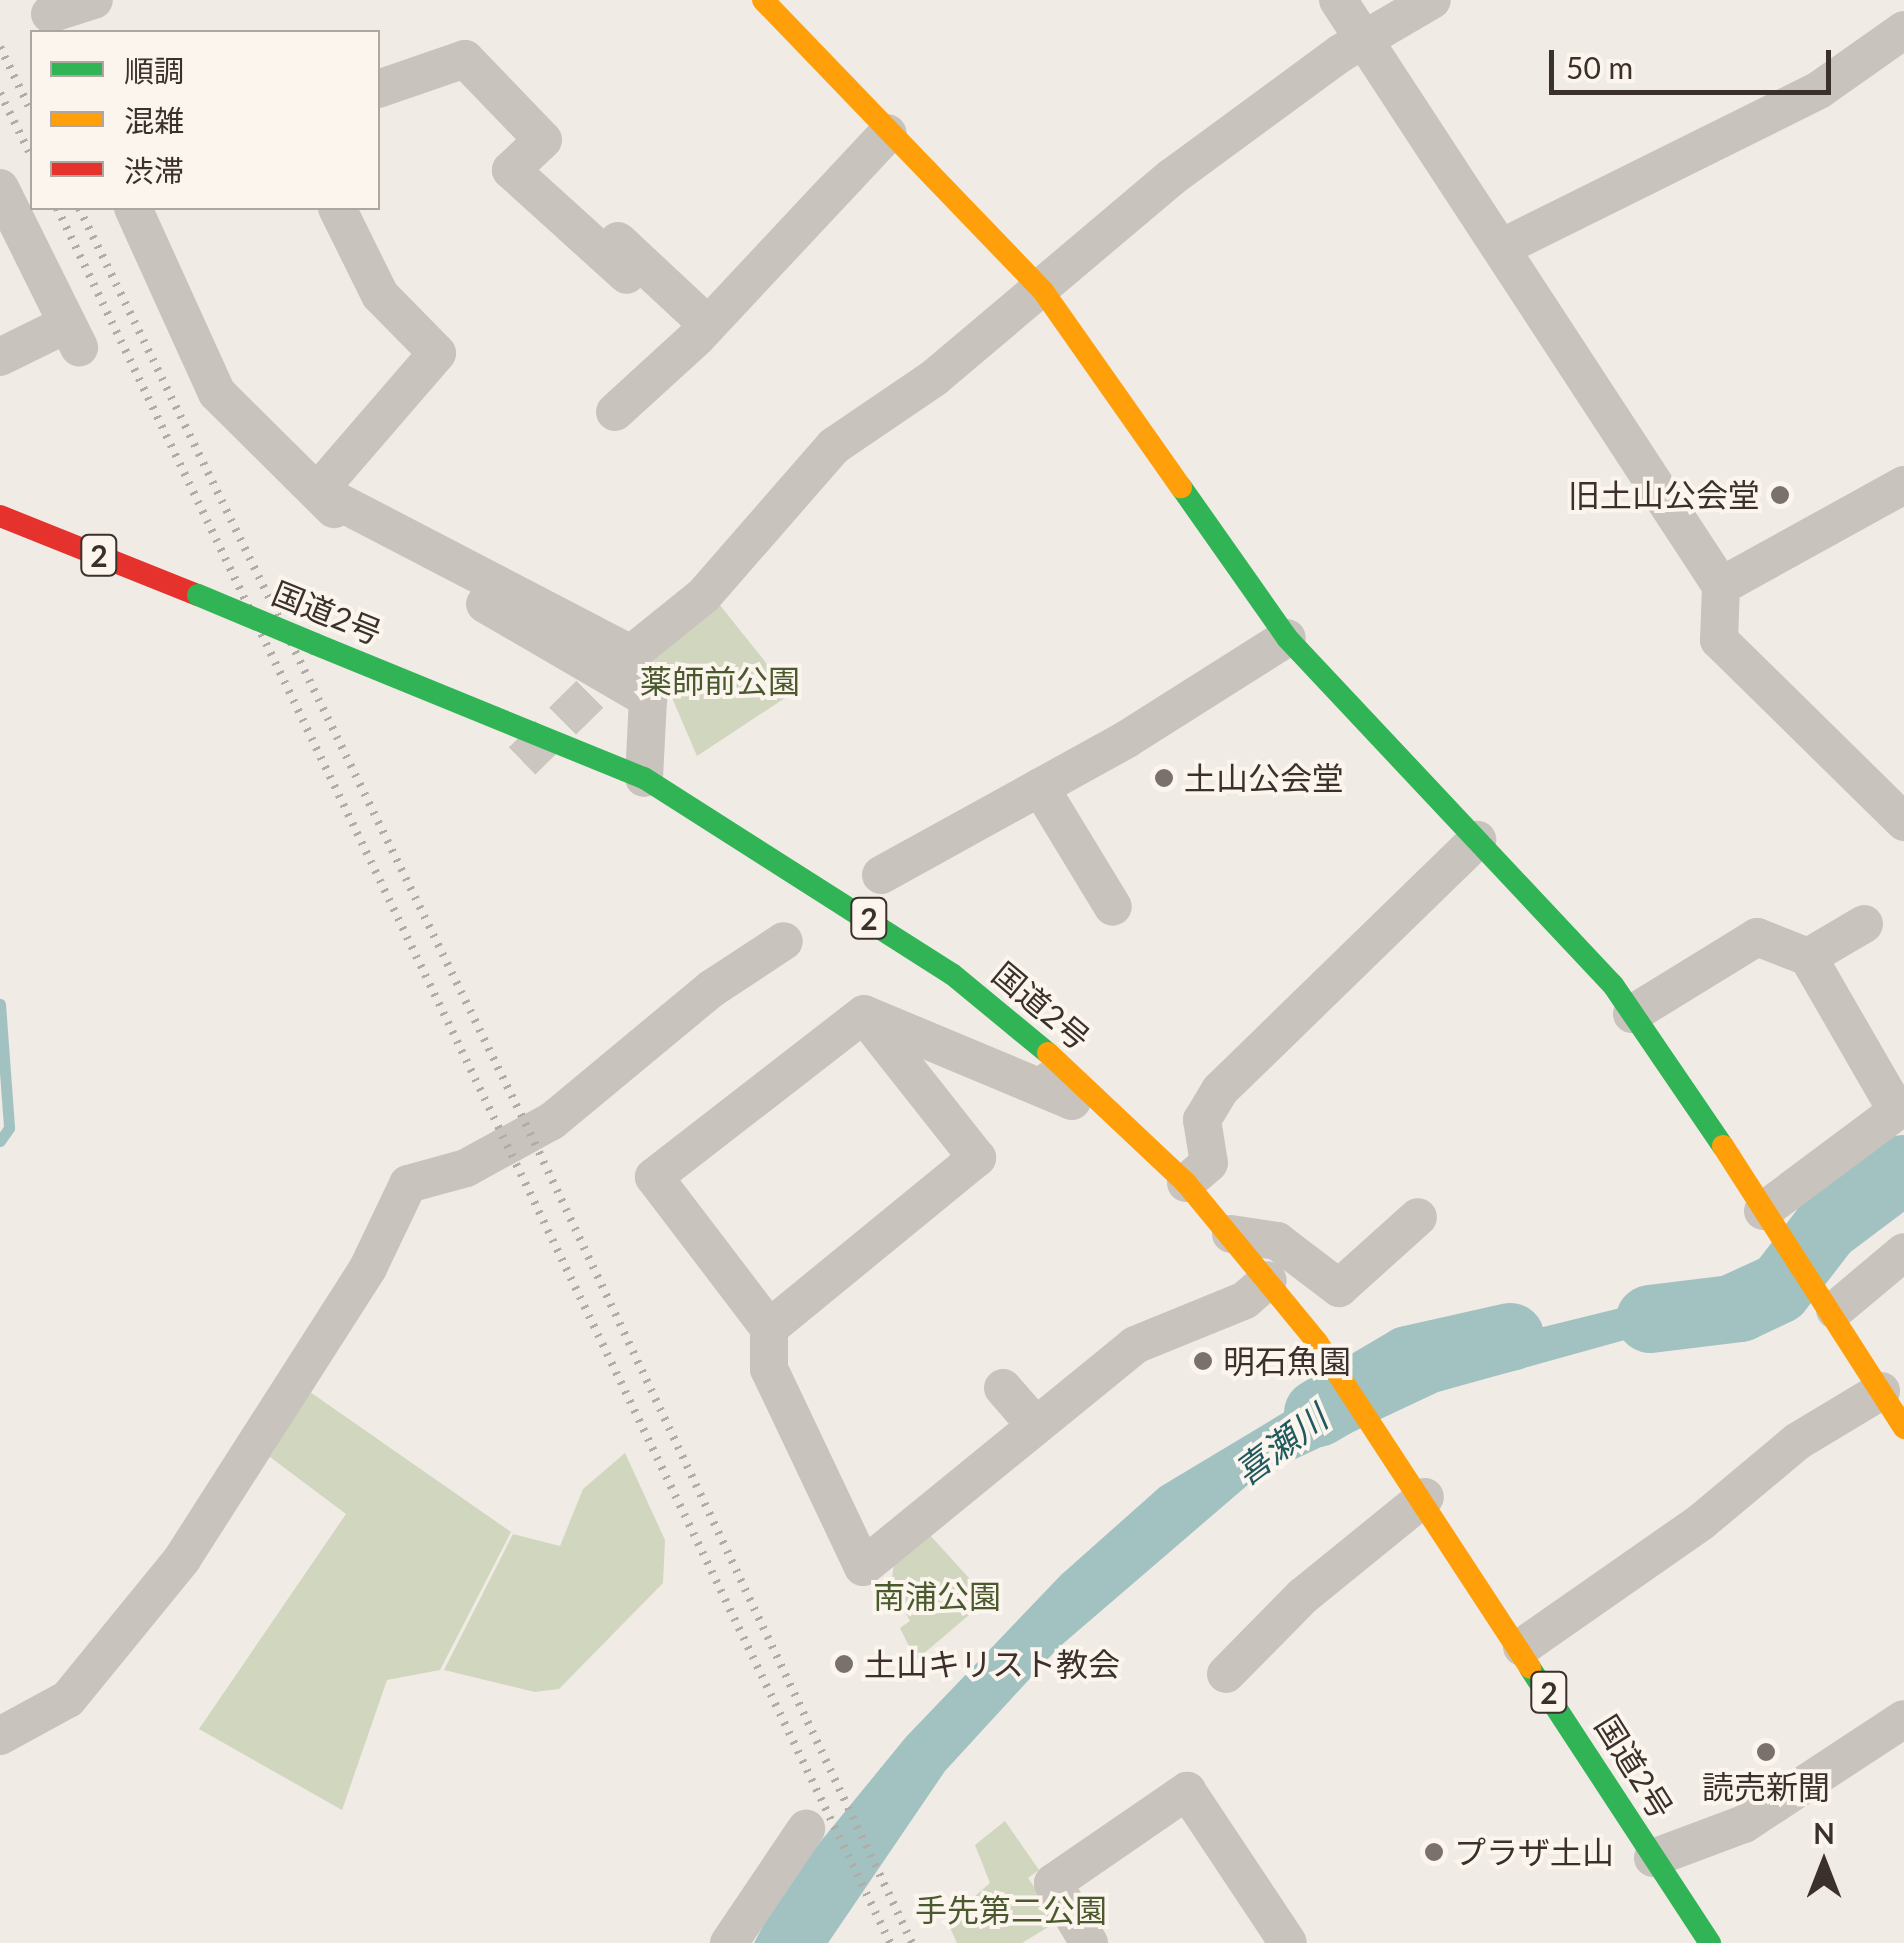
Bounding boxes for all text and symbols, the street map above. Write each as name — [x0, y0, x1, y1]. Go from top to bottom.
legend — [30, 30, 380, 210]
scale bar — [1554, 30, 1836, 92]
text: 50 m — [1566, 49, 1633, 85]
text: 順調 — [124, 52, 184, 88]
text: 混雑 — [124, 102, 184, 138]
text: 渋滞 — [124, 152, 184, 188]
place label: 旧土山公会堂 — [1568, 476, 1760, 514]
marker: 旧土山公会堂 — [1769, 484, 1791, 506]
road number: 2 — [79, 530, 119, 580]
street label: 国道2号 — [267, 574, 387, 652]
park label: 薬師前公園 — [640, 662, 800, 700]
place label: 土山公会堂 — [1184, 759, 1344, 797]
marker: 土山公会堂 — [1153, 767, 1175, 789]
road number: 2 — [849, 893, 889, 943]
street label: 国道2号 — [985, 954, 1097, 1058]
place label: 明石魚園 — [1223, 1342, 1351, 1380]
marker: 明石魚園 — [1192, 1350, 1214, 1372]
water label: 喜瀬川 — [1225, 1396, 1335, 1492]
park label: 南浦公園 — [873, 1577, 1001, 1615]
place label: 土山キリスト教会 — [864, 1645, 1120, 1683]
marker: 土山キリスト教会 — [833, 1653, 855, 1675]
road number: 2 — [1529, 1667, 1569, 1717]
street label: 国道2号 — [1587, 1708, 1681, 1826]
marker: 読売新聞 — [1755, 1741, 1777, 1763]
place label: 読売新聞 — [1702, 1768, 1830, 1806]
north arrow — [1774, 1813, 1874, 1913]
text: N — [1813, 1816, 1835, 1850]
place label: プラザ土山 — [1454, 1833, 1614, 1871]
marker: プラザ土山 — [1423, 1841, 1445, 1863]
park label: 手先第二公園 — [915, 1891, 1107, 1929]

